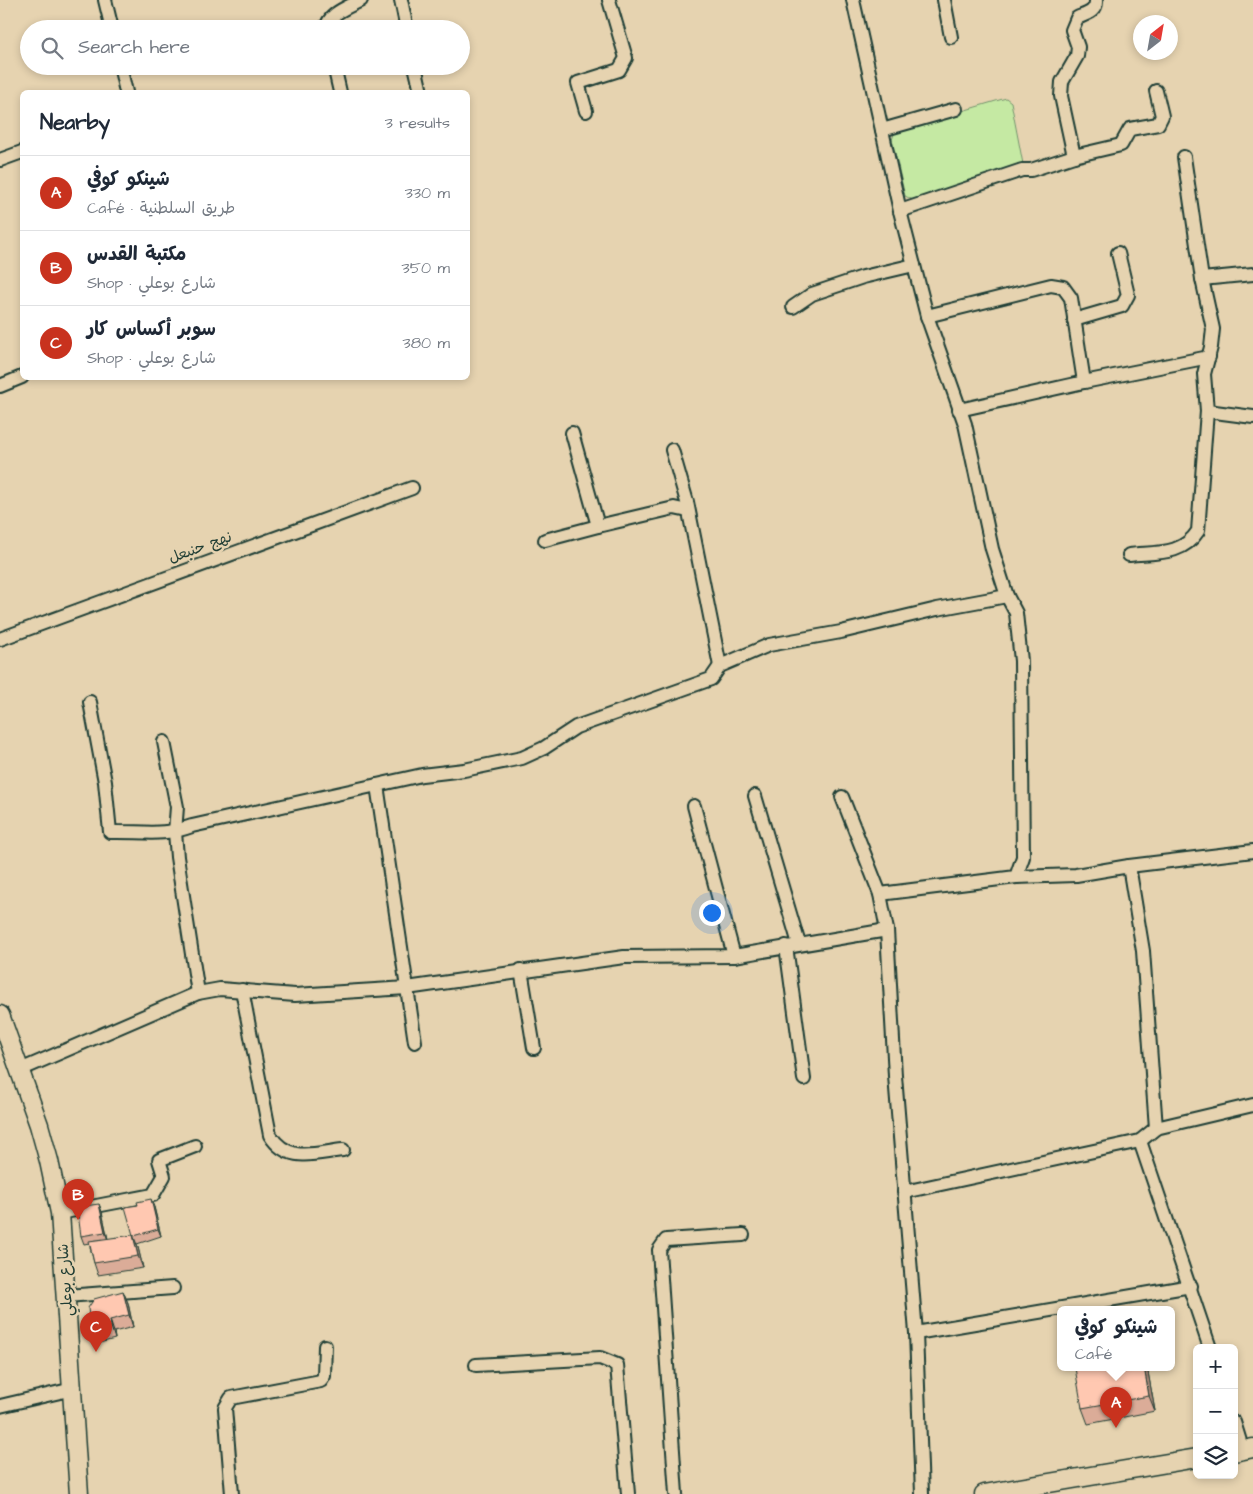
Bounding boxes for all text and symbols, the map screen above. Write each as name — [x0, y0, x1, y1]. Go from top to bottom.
north arrow — [1133, 15, 1178, 60]
search box — [20, 20, 470, 75]
icon: search — [38, 34, 66, 62]
text: Search here — [78, 34, 190, 61]
text: Nearby — [40, 108, 110, 137]
text: 3 results — [385, 112, 450, 134]
text: شينكو كوفي — [87, 166, 170, 193]
text: A — [51, 182, 61, 204]
text: 330 m — [405, 182, 450, 204]
text: Café · طريق السلطنية — [87, 197, 235, 219]
text: مكتبة القدس — [87, 241, 186, 268]
text: B — [50, 257, 62, 279]
text: 350 m — [402, 257, 450, 279]
text: Shop · شارع بوعلي — [87, 272, 216, 294]
text: سوبر أكساس كار — [87, 316, 216, 343]
text: C — [50, 332, 62, 354]
text: 380 m — [403, 332, 450, 354]
text: Shop · شارع بوعلي — [87, 347, 216, 369]
street label: نهج حنبعل — [166, 526, 235, 569]
your location — [699, 900, 725, 926]
pin: B — [62, 1179, 94, 1220]
street label: شارع بوعلي — [52, 1243, 81, 1317]
popup — [1057, 1306, 1175, 1371]
pin: C — [80, 1311, 112, 1352]
text: شينكو كوفي — [1075, 1314, 1157, 1341]
text: Café — [1075, 1343, 1112, 1365]
map controls — [1193, 1344, 1238, 1479]
button: + — [1193, 1344, 1238, 1389]
pin: A — [1100, 1387, 1132, 1428]
button: − — [1193, 1389, 1238, 1434]
button: layers — [1193, 1434, 1238, 1479]

